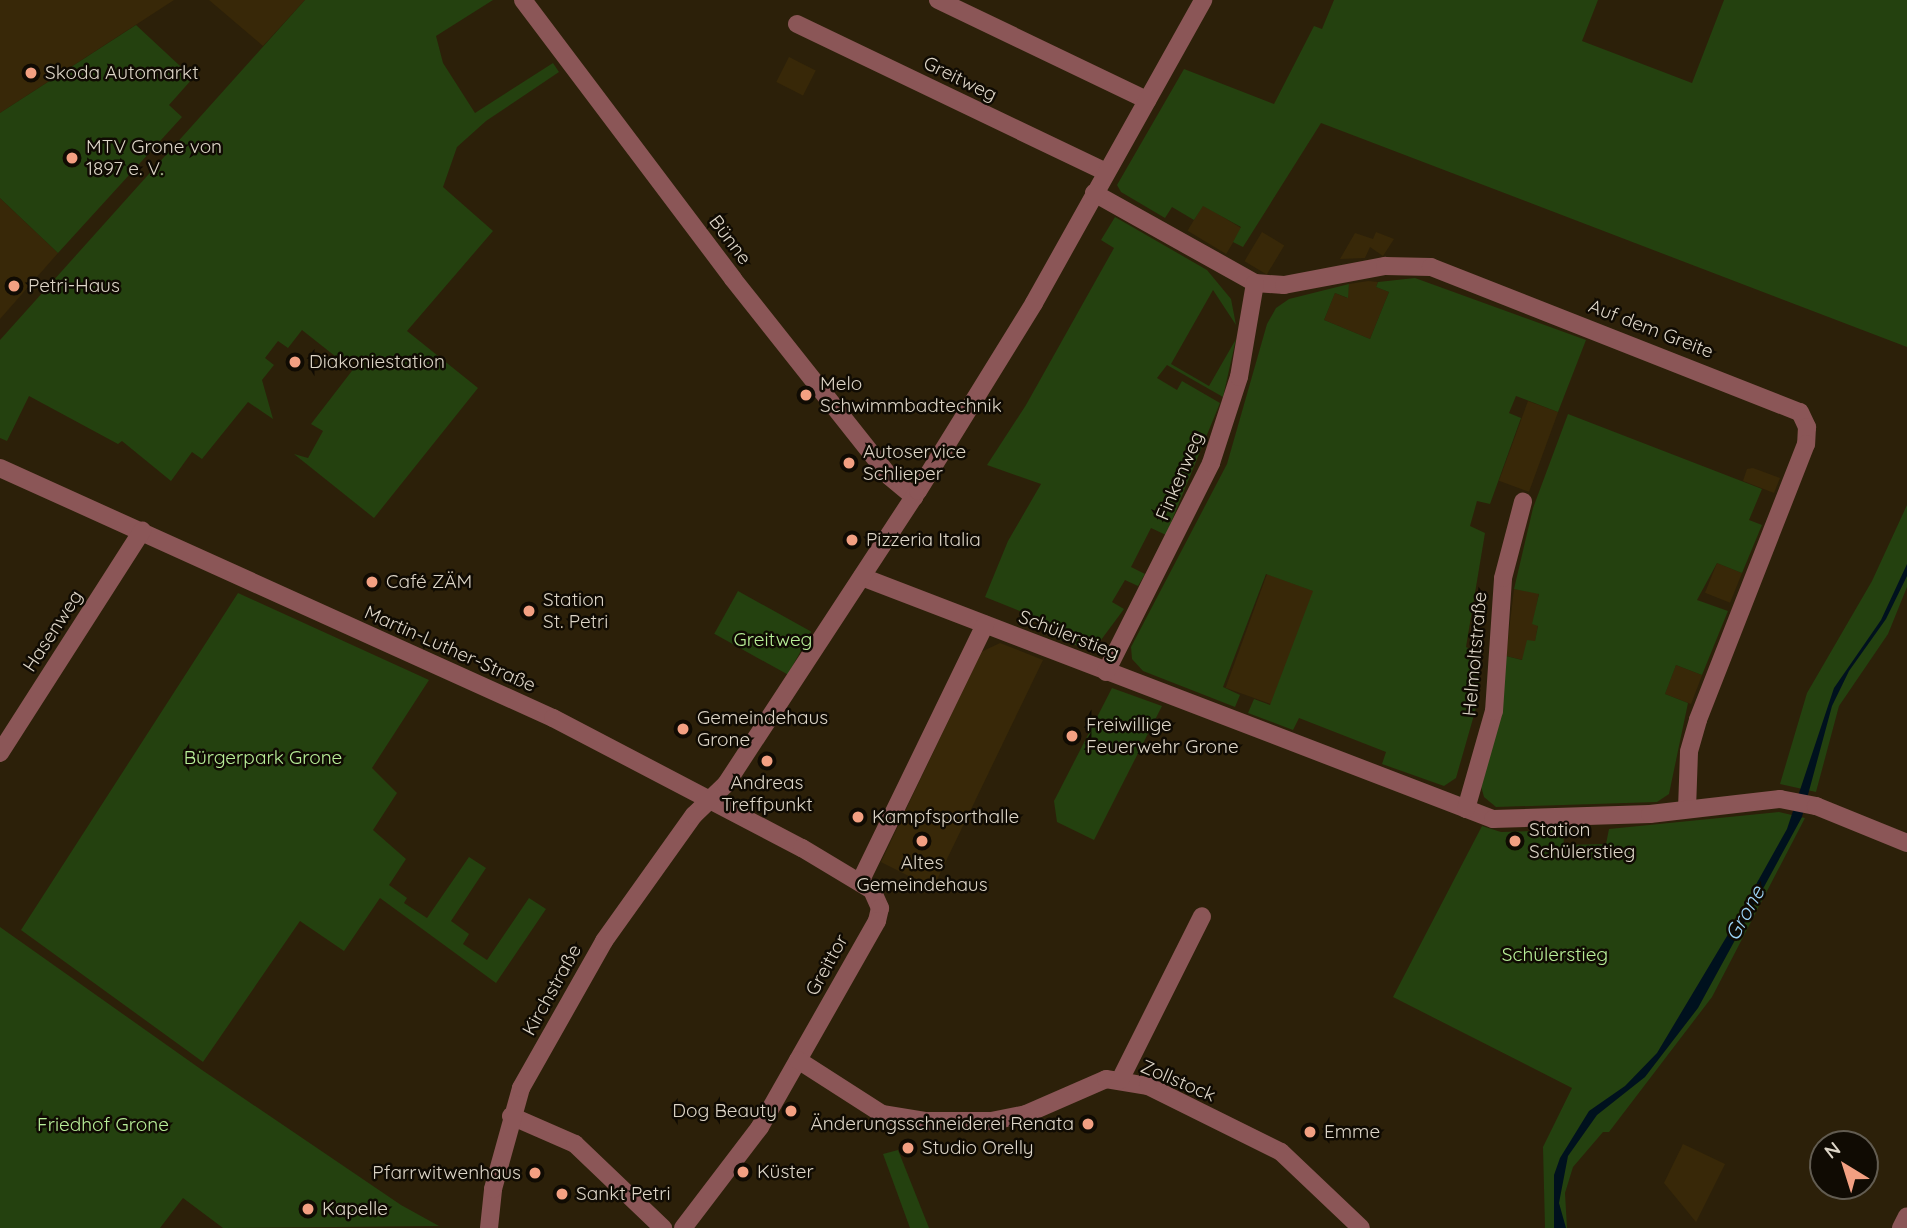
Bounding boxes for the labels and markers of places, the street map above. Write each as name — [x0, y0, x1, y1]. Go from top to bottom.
place label: Skoda Automarkt — [45, 62, 199, 84]
marker: Skoda Automarkt — [23, 65, 39, 81]
place label: MTV Grone von 1897 e. V. — [86, 136, 222, 180]
marker: MTV Grone von 1897 e. V. — [64, 150, 80, 166]
place label: Petri-Haus — [28, 275, 120, 297]
marker: Petri-Haus — [6, 278, 22, 294]
place label: Diakoniestation — [309, 351, 445, 373]
marker: Diakoniestation — [287, 354, 303, 370]
place label: Melo Schwimmbadtechnik — [820, 373, 1002, 417]
marker: Melo Schwimmbadtechnik — [798, 387, 814, 403]
place label: Autoservice Schlieper — [863, 441, 966, 485]
marker: Autoservice Schlieper — [841, 455, 857, 471]
place label: Pizzeria Italia — [866, 529, 981, 551]
marker: Pizzeria Italia — [844, 532, 860, 548]
place label: Café ZÄM — [386, 571, 472, 593]
marker: Café ZÄM — [364, 574, 380, 590]
place label: Station St. Petri — [543, 589, 608, 633]
marker: Station St. Petri — [521, 603, 537, 619]
place label: Gemeindehaus Grone — [697, 707, 828, 751]
place label: Freiwillige Feuerwehr Grone — [1086, 714, 1239, 758]
marker: Gemeindehaus Grone — [675, 721, 691, 737]
marker: Freiwillige Feuerwehr Grone — [1064, 728, 1080, 744]
marker: Andreas Treffpunkt — [759, 753, 775, 769]
place label: Andreas Treffpunkt — [721, 772, 813, 816]
place label: Kampfsporthalle — [872, 806, 1019, 828]
marker: Kampfsporthalle — [850, 809, 866, 825]
place label: Station Schülerstieg — [1529, 819, 1635, 863]
marker: Altes Gemeindehaus — [914, 833, 930, 849]
marker: Station Schülerstieg — [1507, 833, 1523, 849]
place label: Altes Gemeindehaus — [856, 852, 988, 896]
place label: Dog Beauty — [672, 1100, 777, 1122]
marker: Dog Beauty — [783, 1103, 799, 1119]
place label: Änderungsschneiderei Renata — [811, 1113, 1074, 1135]
marker: Änderungsschneiderei Renata — [1080, 1116, 1096, 1132]
place label: Emme — [1324, 1121, 1380, 1143]
marker: Emme — [1302, 1124, 1318, 1140]
place label: Studio Orelly — [922, 1137, 1034, 1159]
marker: Studio Orelly — [900, 1140, 916, 1156]
place label: Küster — [757, 1161, 814, 1183]
place label: Pfarrwitwenhaus — [372, 1162, 521, 1184]
marker: Küster — [735, 1164, 751, 1180]
marker: Pfarrwitwenhaus — [527, 1165, 543, 1181]
place label: Sankt Petri — [576, 1183, 671, 1205]
marker: Sankt Petri — [554, 1186, 570, 1202]
place label: Kapelle — [322, 1198, 388, 1220]
marker: Kapelle — [300, 1201, 316, 1217]

